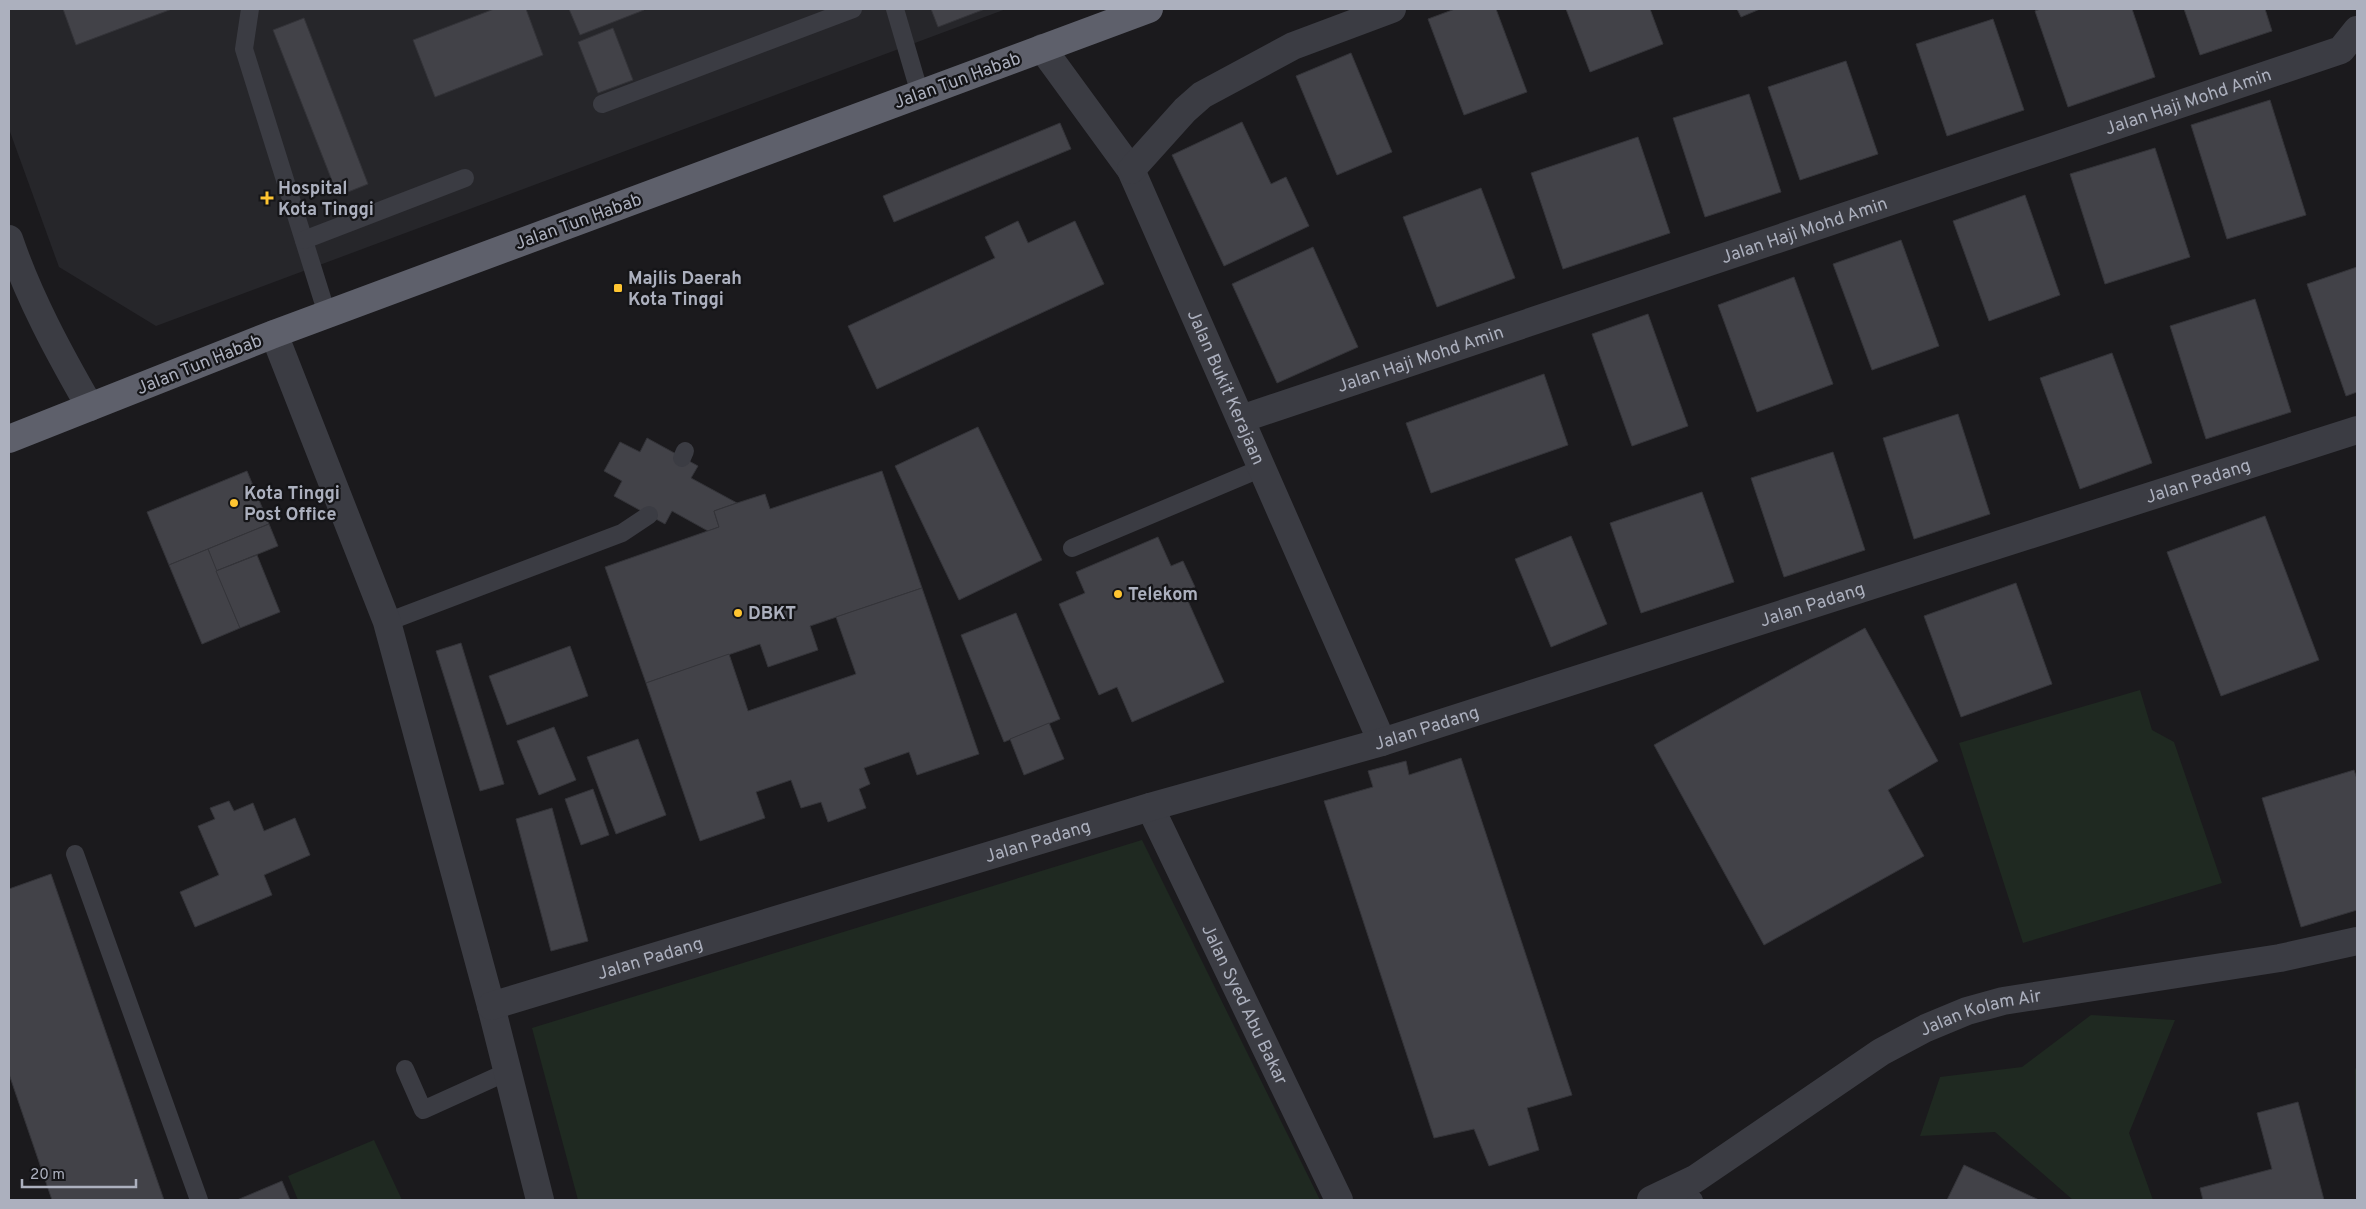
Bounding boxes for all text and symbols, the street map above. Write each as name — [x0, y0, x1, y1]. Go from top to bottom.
street label: Jalan Tun Habab — [891, 48, 1024, 115]
street label: Jalan Haji Mohd Amin — [2102, 64, 2275, 141]
place label: Hospital Kota Tinggi — [278, 178, 374, 222]
street label: Jalan Tun Habab — [512, 189, 645, 256]
marker: Hospital Kota Tinggi — [260, 191, 274, 205]
street label: Jalan Haji Mohd Amin — [1718, 193, 1891, 270]
place label: Majlis Daerah Kota Tinggi — [628, 268, 742, 312]
marker: Majlis Daerah Kota Tinggi — [612, 282, 624, 294]
street label: Jalan Bukit Kerajaan — [1181, 306, 1269, 469]
street label: Jalan Haji Mohd Amin — [1334, 322, 1507, 399]
street label: Jalan Tun Habab — [133, 330, 266, 401]
street label: Jalan Padang — [2143, 455, 2254, 510]
place label: Kota Tinggi Post Office — [244, 483, 340, 527]
marker: Kota Tinggi Post Office — [228, 497, 240, 509]
street label: Jalan Padang — [1757, 578, 1868, 633]
place label: Telekom — [1128, 584, 1198, 607]
marker: Telekom — [1112, 588, 1124, 600]
place label: DBKT — [748, 603, 796, 626]
marker: DBKT — [732, 607, 744, 619]
street label: Jalan Padang — [1372, 702, 1482, 757]
street label: Jalan Padang — [982, 816, 1094, 869]
street label: Jalan Syed Abu Bakar — [1195, 921, 1292, 1089]
street label: Jalan Padang — [595, 933, 706, 986]
street label: Jalan Kolam Air — [1916, 985, 2043, 1042]
scale bar — [22, 1156, 136, 1188]
text: 20 m — [30, 1166, 65, 1185]

